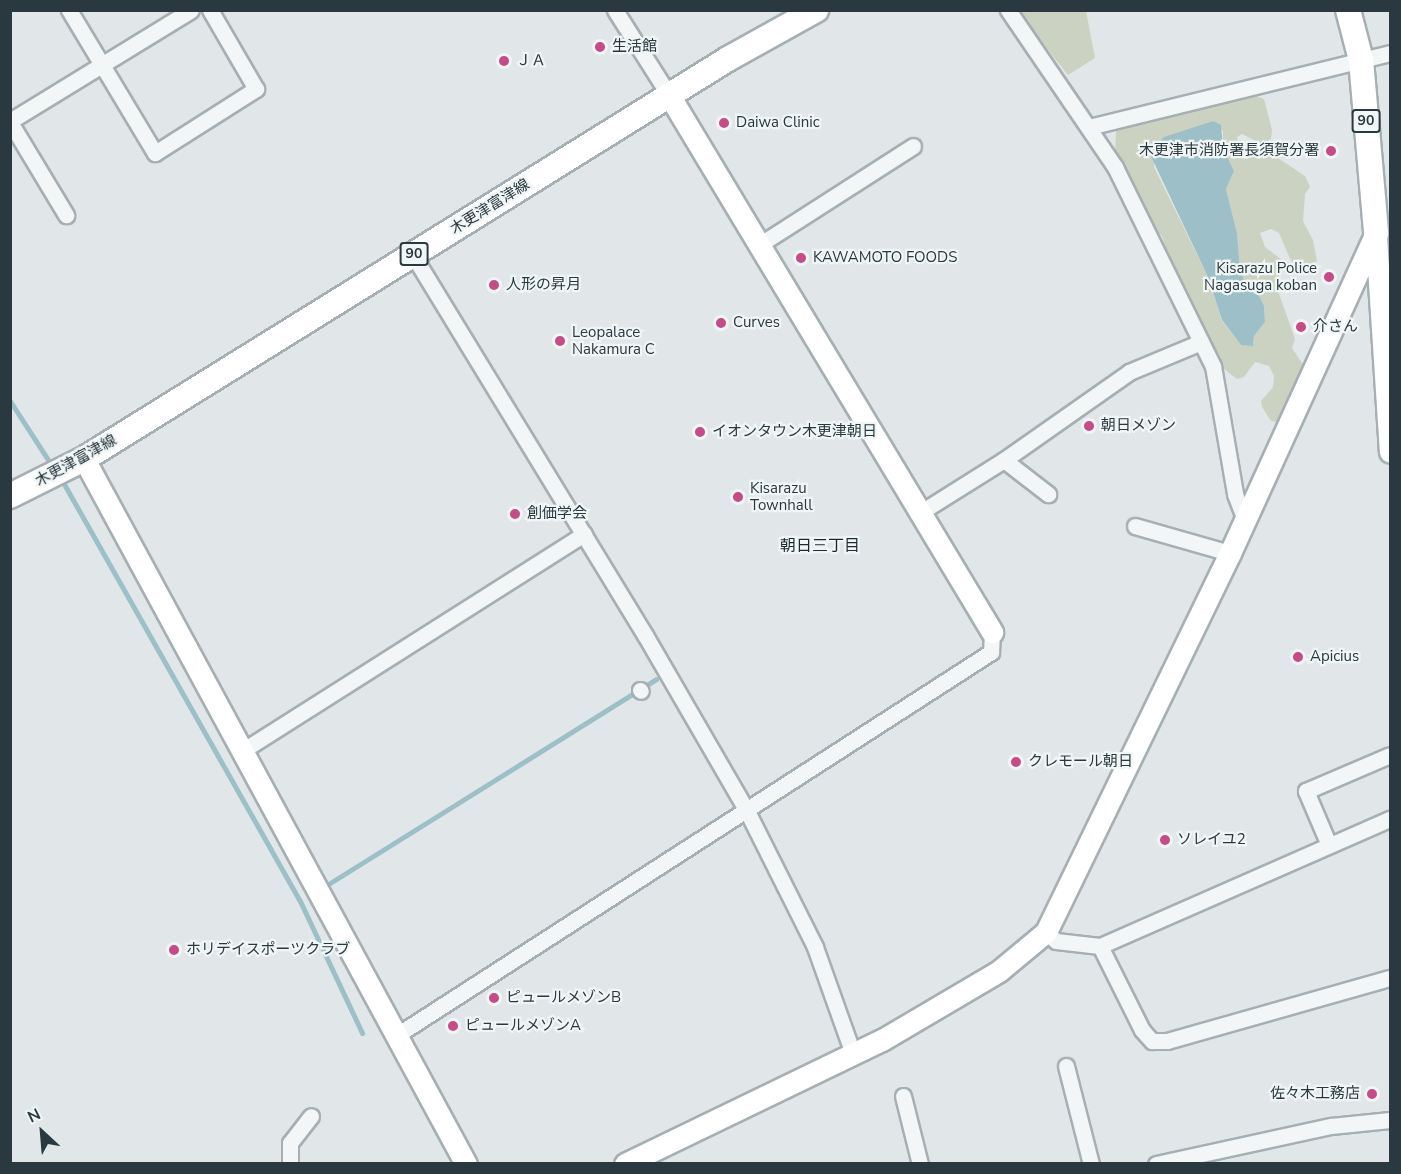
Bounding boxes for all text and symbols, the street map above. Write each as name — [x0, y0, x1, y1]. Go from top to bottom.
place label: 生活館 — [612, 38, 657, 56]
marker: 生活館 — [593, 40, 607, 54]
place label: ＪＡ — [516, 52, 546, 70]
marker: ＪＡ — [497, 54, 511, 68]
road number: 90 — [1351, 110, 1381, 132]
place label: Daiwa Clinic — [736, 114, 820, 132]
marker: Daiwa Clinic — [717, 116, 731, 130]
place label: 木更津市消防署長須賀分署 — [1139, 142, 1319, 160]
marker: 木更津市消防署長須賀分署 — [1324, 144, 1338, 158]
street label: 木更津富津線 — [447, 176, 533, 238]
road number: 90 — [399, 243, 429, 265]
place label: KAWAMOTO FOODS — [813, 249, 957, 267]
marker: KAWAMOTO FOODS — [794, 251, 808, 265]
place label: Kisarazu Police Nagasuga koban — [1204, 259, 1317, 294]
marker: Kisarazu Police Nagasuga koban — [1322, 270, 1336, 284]
place label: 人形の昇月 — [506, 276, 581, 294]
marker: 人形の昇月 — [487, 278, 501, 292]
place label: Curves — [733, 314, 780, 332]
marker: Curves — [714, 316, 728, 330]
place label: 介さん — [1313, 318, 1358, 336]
marker: 介さん — [1294, 320, 1308, 334]
place label: Leopalace Nakamura C — [572, 323, 655, 358]
marker: Leopalace Nakamura C — [553, 334, 567, 348]
place label: 朝日メゾン — [1101, 417, 1176, 435]
marker: 朝日メゾン — [1082, 419, 1096, 433]
place label: イオンタウン木更津朝日 — [712, 423, 877, 441]
marker: イオンタウン木更津朝日 — [693, 425, 707, 439]
street label: 木更津富津線 — [32, 431, 120, 491]
place label: Kisarazu Townhall — [750, 479, 813, 514]
marker: Kisarazu Townhall — [731, 490, 745, 504]
place label: 創価学会 — [527, 505, 587, 523]
marker: 創価学会 — [508, 507, 522, 521]
district label: 朝日三丁目 — [780, 536, 860, 556]
place label: Apicius — [1310, 648, 1359, 666]
marker: Apicius — [1291, 650, 1305, 664]
place label: クレモール朝日 — [1028, 753, 1133, 771]
marker: クレモール朝日 — [1009, 755, 1023, 769]
place label: ソレイユ2 — [1177, 831, 1246, 849]
marker: ソレイユ2 — [1158, 833, 1172, 847]
place label: ホリデイスポーツクラブ — [186, 941, 351, 959]
marker: ホリデイスポーツクラブ — [167, 943, 181, 957]
place label: ピュールメゾンB — [506, 989, 621, 1007]
marker: ピュールメゾンB — [487, 991, 501, 1005]
place label: ピュールメゾンA — [465, 1017, 581, 1035]
marker: ピュールメゾンA — [446, 1019, 460, 1033]
place label: 佐々木工務店 — [1270, 1085, 1360, 1103]
marker: 佐々木工務店 — [1365, 1087, 1379, 1101]
north arrow — [12, 1102, 72, 1162]
text: N — [24, 1103, 44, 1128]

